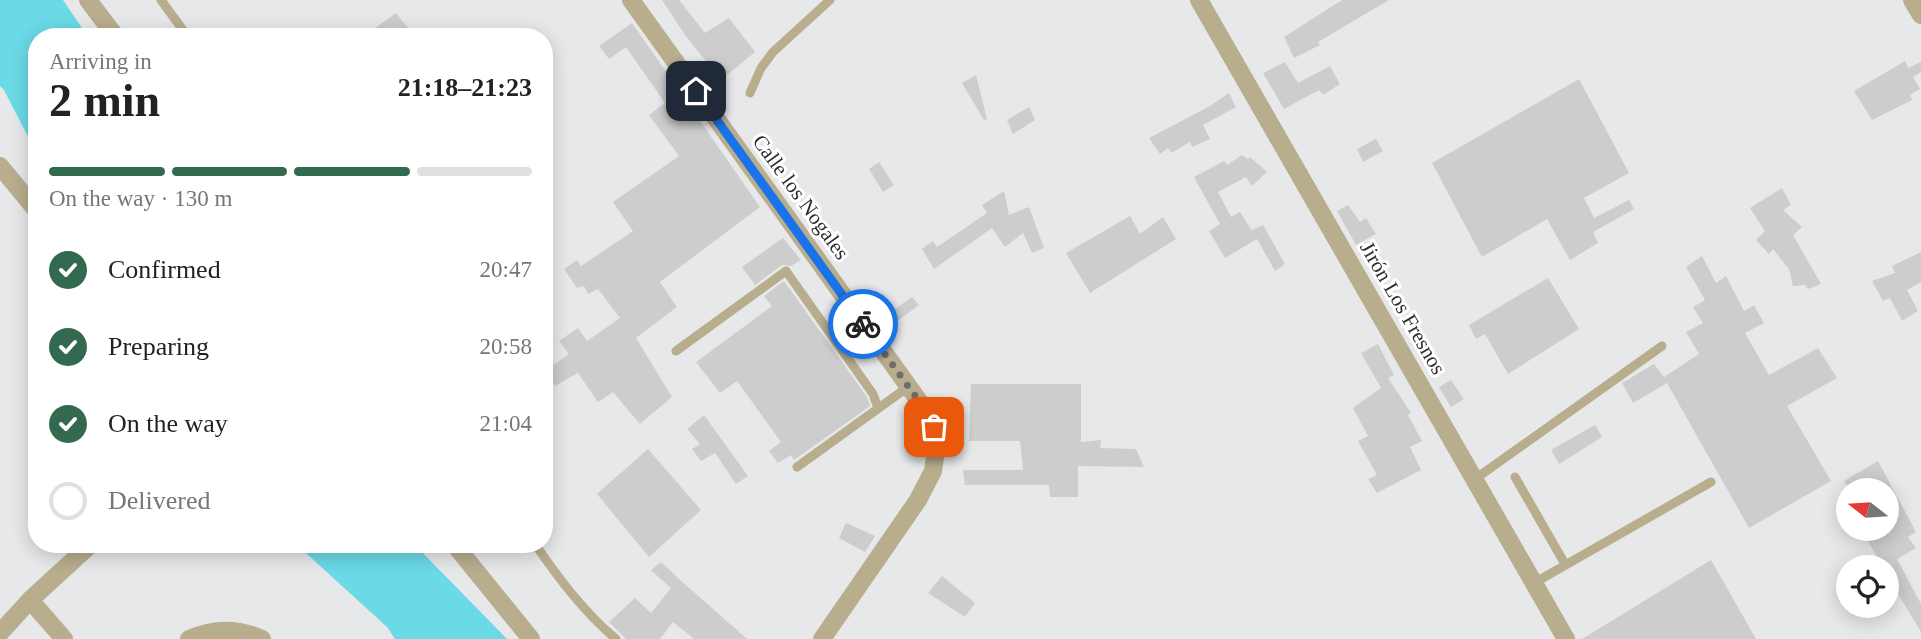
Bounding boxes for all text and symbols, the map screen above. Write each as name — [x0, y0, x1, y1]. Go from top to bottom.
text: Arriving in — [49, 49, 152, 74]
pin — [666, 61, 726, 121]
icon: home — [677, 72, 715, 110]
text: 21:18–21:23 — [398, 73, 532, 102]
text: 2 min — [49, 75, 160, 126]
street label: Calle los Nogales — [748, 130, 854, 264]
text: On the way · 130 m — [49, 186, 232, 211]
street label: Jirón Los Fresnos — [1355, 237, 1451, 379]
icon: check — [49, 251, 87, 289]
text: Confirmed — [108, 255, 221, 284]
text: 20:47 — [480, 257, 532, 282]
courier — [828, 289, 898, 359]
icon: bike — [844, 305, 882, 343]
icon: check — [49, 328, 87, 366]
text: Preparing — [108, 332, 209, 361]
text: 20:58 — [480, 334, 532, 359]
pin — [904, 397, 964, 457]
icon: check — [49, 405, 87, 443]
icon: bag — [915, 408, 953, 446]
text: On the way — [108, 409, 228, 438]
text: 21:04 — [480, 411, 532, 436]
north arrow — [1836, 478, 1899, 541]
map controls — [1836, 478, 1899, 618]
text: Delivered — [108, 486, 211, 515]
button: locate — [1836, 555, 1899, 618]

